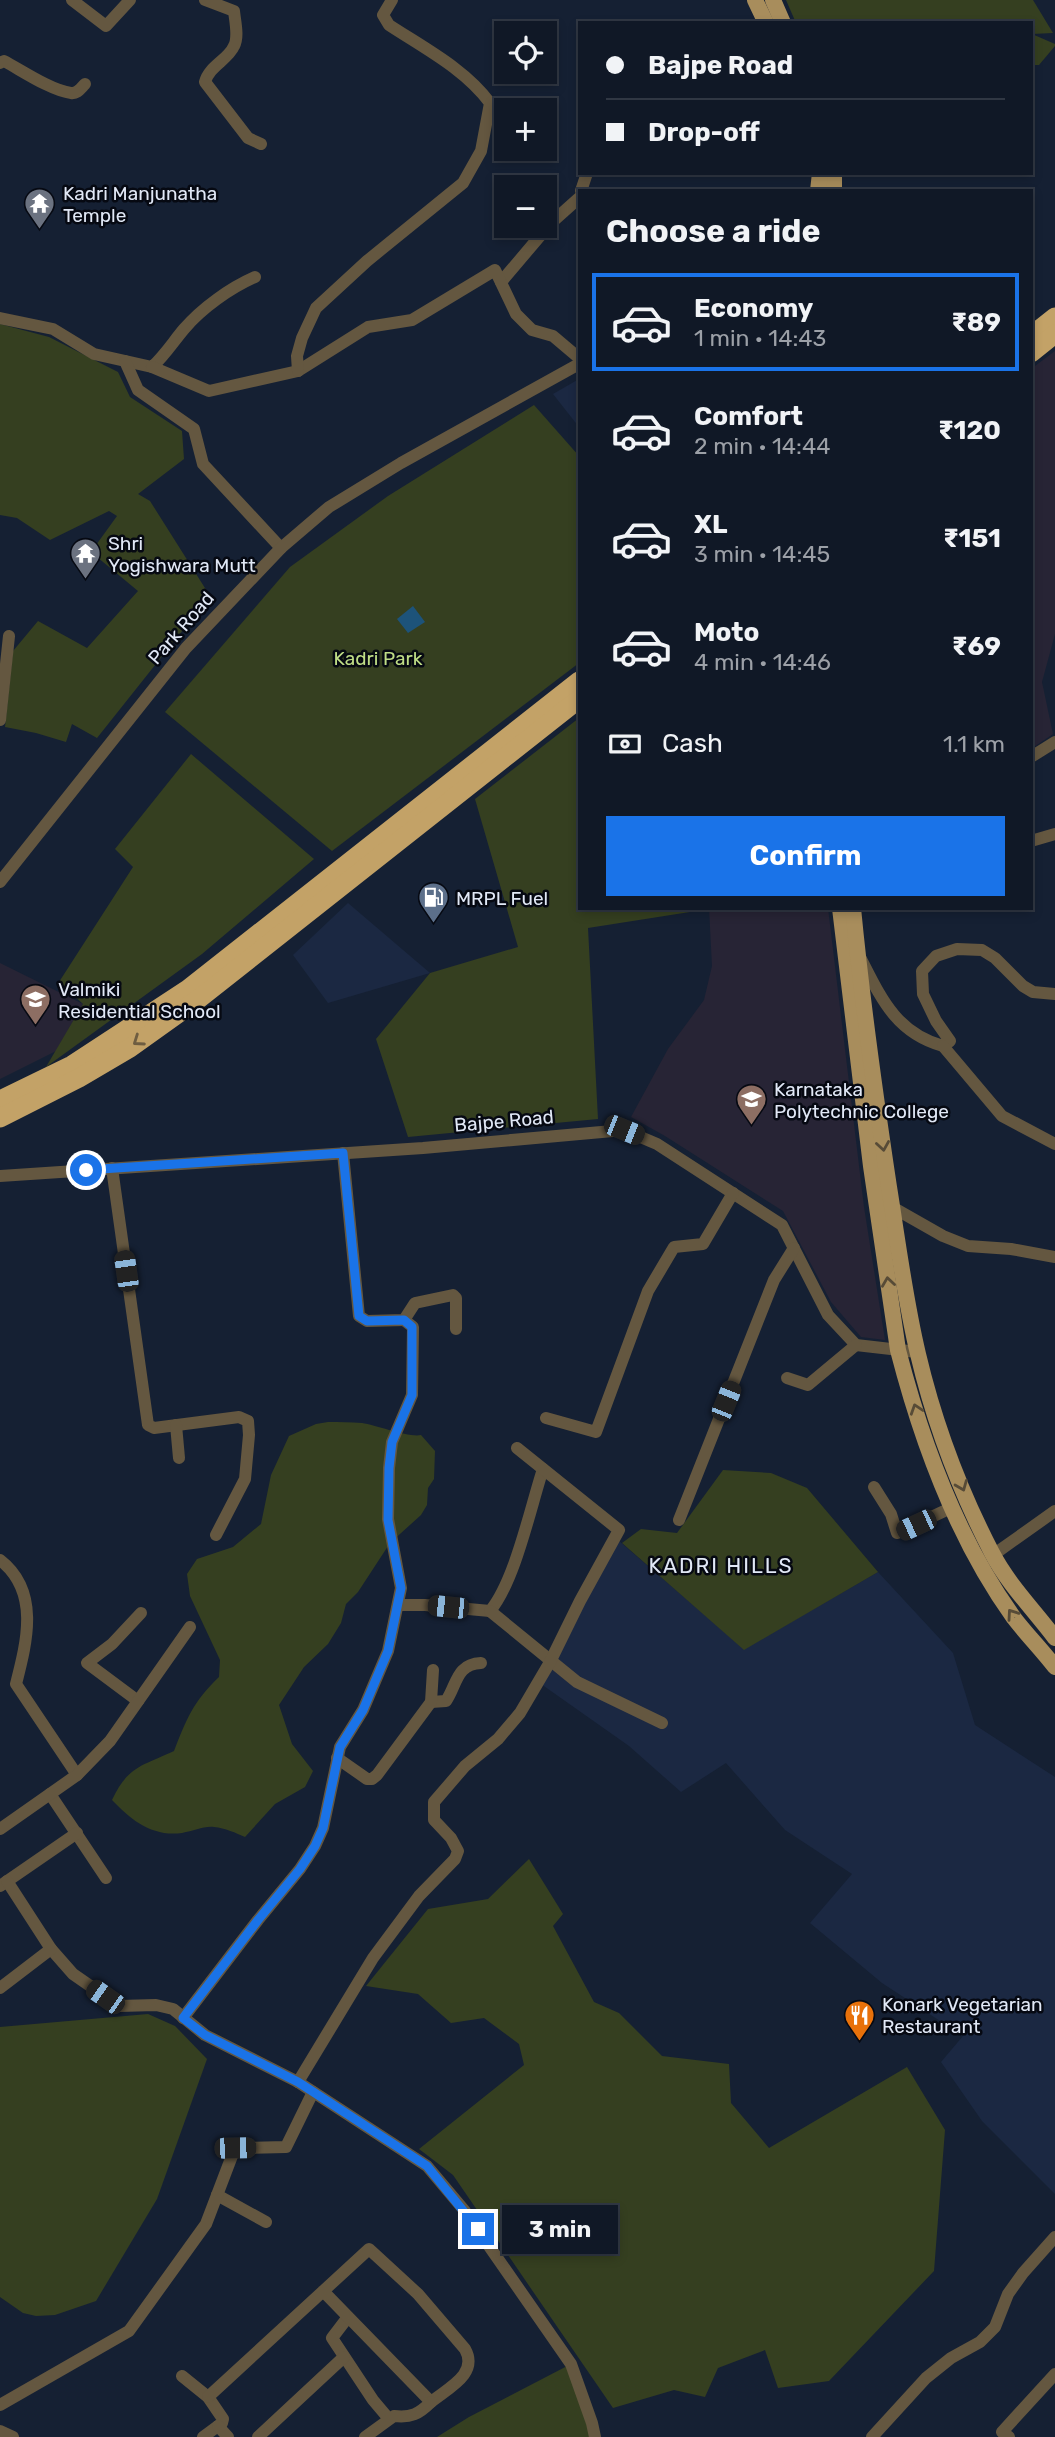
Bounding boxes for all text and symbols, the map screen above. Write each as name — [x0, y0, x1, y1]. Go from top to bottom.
map controls — [494, 21, 557, 238]
button: locate — [494, 21, 557, 84]
text: Bajpe Road — [648, 50, 793, 81]
button: + — [494, 98, 557, 161]
text: Drop-off — [648, 117, 760, 148]
button: − — [494, 175, 557, 238]
place label: Kadri Manjunatha Temple — [63, 182, 217, 227]
temple icon: Kadri Manjunatha Temple — [23, 187, 57, 231]
text: Choose a ride — [606, 212, 820, 250]
icon: car — [610, 291, 673, 354]
text: Economy — [694, 293, 813, 324]
text: ₹89 — [951, 307, 1001, 338]
text: 1 min · 14:43 — [694, 324, 826, 352]
icon: car — [610, 399, 673, 462]
text: Comfort — [694, 401, 803, 432]
text: ₹120 — [938, 415, 1001, 446]
text: 2 min · 14:44 — [694, 432, 831, 460]
icon: car — [610, 507, 673, 570]
text: XL — [694, 509, 727, 540]
text: ₹151 — [943, 523, 1001, 554]
place label: Shri Yogishwara Mutt — [108, 532, 256, 577]
temple icon: Shri Yogishwara Mutt — [68, 537, 102, 581]
text: 3 min · 14:45 — [694, 540, 830, 568]
street label: Park Road — [143, 587, 219, 669]
icon: car — [610, 615, 673, 678]
text: Moto — [694, 617, 759, 648]
text: ₹69 — [952, 631, 1001, 662]
park label: Kadri Park — [333, 647, 423, 670]
text: 4 min · 14:46 — [694, 648, 831, 676]
icon: cash — [606, 725, 644, 763]
text: Cash — [662, 728, 723, 759]
text: 1.1 km — [943, 730, 1005, 758]
button: Confirm — [606, 816, 1005, 896]
fuel station icon: MRPL Fuel — [416, 881, 450, 925]
place label: MRPL Fuel — [456, 887, 548, 910]
place label: Valmiki Residential School — [58, 978, 221, 1023]
school or university icon: Valmiki Residential School — [18, 983, 52, 1027]
one-way arrow — [133, 1033, 146, 1045]
place label: Karnataka Polytechnic College — [774, 1078, 949, 1123]
school or university icon: Karnataka Polytechnic College — [734, 1083, 768, 1127]
street label: Bajpe Road — [453, 1105, 555, 1137]
car — [601, 1112, 648, 1148]
one-way arrow — [875, 1140, 890, 1152]
route start — [70, 1154, 102, 1186]
car — [113, 1249, 140, 1293]
one-way arrow — [881, 1276, 896, 1288]
car — [709, 1378, 744, 1424]
one-way arrow — [910, 1403, 924, 1416]
one-way arrow — [954, 1479, 968, 1491]
car — [893, 1507, 940, 1543]
district label: KADRI HILLS — [648, 1553, 794, 1578]
car — [427, 1594, 470, 1620]
one-way arrow — [1008, 1609, 1020, 1622]
car — [82, 1976, 129, 2018]
place label: Konark Vegetarian Restaurant — [882, 1993, 1043, 2038]
restaurant icon: Konark Vegetarian Restaurant — [842, 1998, 876, 2042]
car — [214, 2137, 257, 2159]
callout: 3 min — [503, 2204, 618, 2254]
route end — [462, 2213, 494, 2245]
text: 3 min — [529, 2215, 591, 2243]

